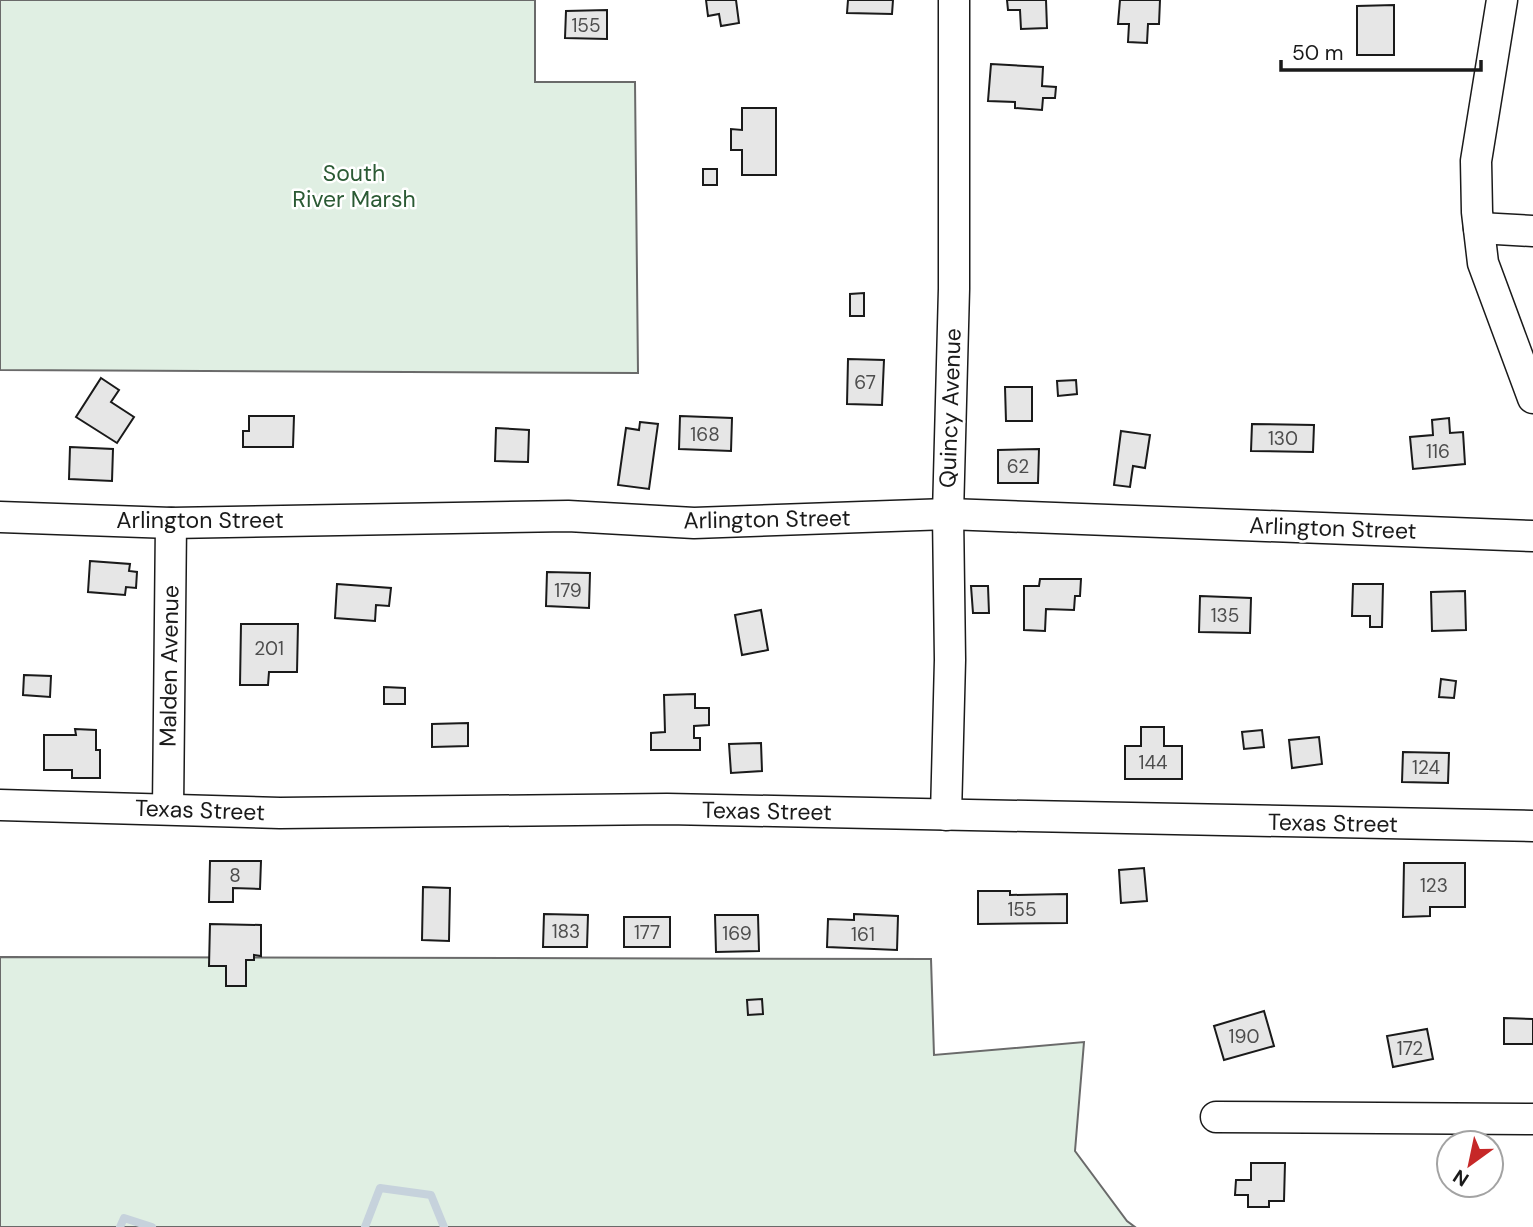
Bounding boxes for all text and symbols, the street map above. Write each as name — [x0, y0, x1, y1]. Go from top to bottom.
house number: 155 — [571, 13, 601, 38]
scale bar — [1281, 28, 1480, 72]
text: 50 m — [1292, 39, 1343, 67]
park label: South River Marsh — [292, 158, 416, 214]
street label: Quincy Avenue — [932, 328, 968, 488]
house number: 67 — [854, 370, 876, 395]
house number: 168 — [690, 422, 720, 447]
house number: 130 — [1268, 426, 1298, 451]
house number: 116 — [1426, 439, 1450, 464]
house number: 62 — [1007, 454, 1029, 479]
street label: Arlington Street — [683, 503, 851, 535]
street label: Arlington Street — [116, 505, 284, 535]
street label: Arlington Street — [1249, 510, 1417, 546]
house number: 179 — [554, 578, 582, 603]
street label: Malden Avenue — [153, 585, 185, 747]
house number: 135 — [1211, 603, 1239, 628]
house number: 201 — [254, 636, 284, 661]
house number: 144 — [1139, 750, 1168, 775]
house number: 124 — [1412, 755, 1440, 780]
street label: Texas Street — [134, 793, 266, 827]
street label: Texas Street — [702, 795, 832, 827]
street label: Texas Street — [1268, 807, 1398, 839]
house number: 8 — [229, 863, 241, 888]
house number: 123 — [1420, 873, 1448, 898]
house number: 155 — [1007, 897, 1037, 922]
house number: 183 — [552, 919, 580, 944]
house number: 177 — [634, 920, 660, 945]
house number: 169 — [722, 921, 752, 946]
house number: 161 — [851, 922, 875, 947]
house number: 190 — [1229, 1024, 1259, 1049]
house number: 172 — [1397, 1036, 1423, 1061]
north arrow — [1435, 1129, 1505, 1199]
text: N — [1448, 1164, 1474, 1192]

